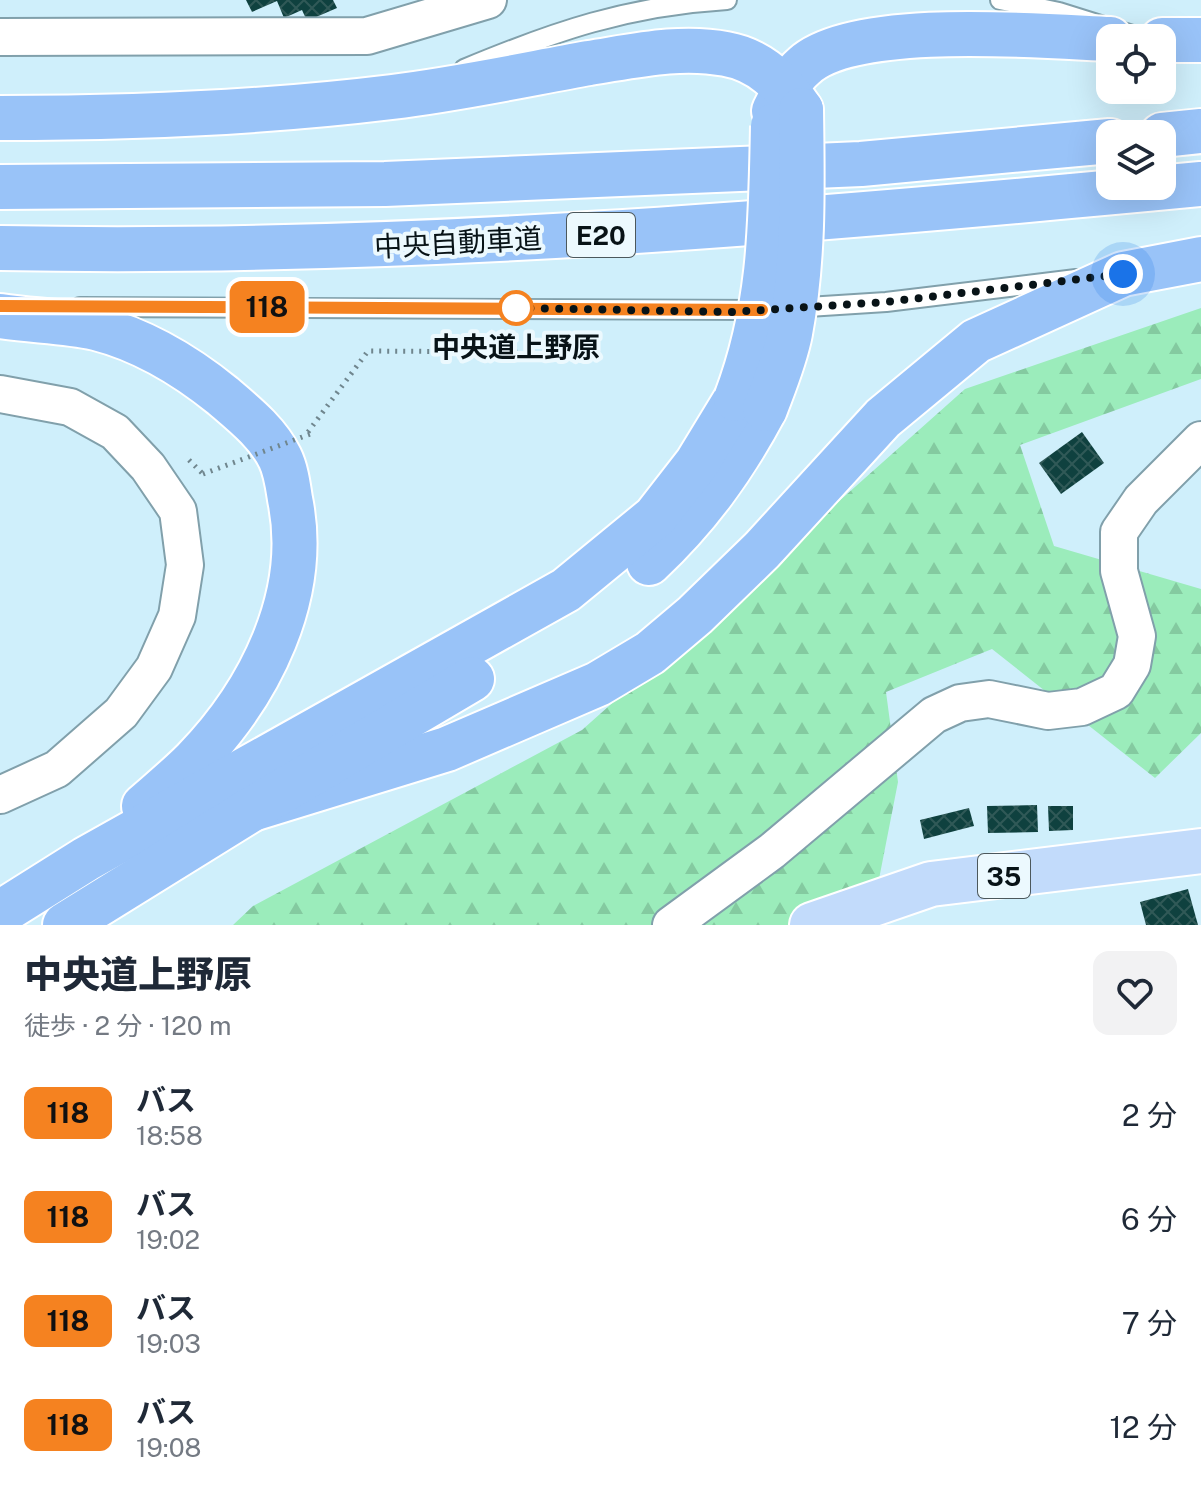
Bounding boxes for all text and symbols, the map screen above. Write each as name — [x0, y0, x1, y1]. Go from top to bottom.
map controls — [1096, 24, 1176, 200]
button: locate — [1096, 24, 1176, 104]
button: layers — [1096, 120, 1176, 200]
road number: E20 — [567, 213, 635, 257]
street label: 中央自動車道 — [373, 221, 543, 263]
your location — [1103, 254, 1143, 294]
line badge: 118 — [221, 281, 313, 333]
text: 118 — [246, 290, 288, 323]
marker: 中央道上野原 — [499, 291, 533, 325]
place label: 中央道上野原 — [432, 330, 600, 363]
road number: 35 — [978, 854, 1030, 898]
button: heart — [1093, 951, 1177, 1035]
text: 中央道上野原 — [24, 952, 252, 997]
text: 徒歩 · 2 分 · 120 m — [24, 1010, 231, 1041]
text: バス — [136, 1082, 196, 1118]
text: 118 — [47, 1096, 89, 1129]
text: 2 分 — [1122, 1097, 1177, 1133]
text: 18:58 — [136, 1120, 203, 1151]
text: バス — [136, 1186, 196, 1222]
text: 118 — [47, 1200, 89, 1233]
text: 6 分 — [1121, 1201, 1177, 1237]
text: 19:02 — [136, 1224, 200, 1255]
text: バス — [136, 1290, 196, 1326]
text: 118 — [47, 1304, 89, 1337]
text: 7 分 — [1122, 1305, 1177, 1341]
text: 19:03 — [136, 1328, 201, 1359]
text: バス — [136, 1394, 196, 1430]
text: 118 — [47, 1408, 89, 1441]
text: 12 分 — [1110, 1409, 1177, 1445]
text: 19:08 — [136, 1432, 201, 1463]

